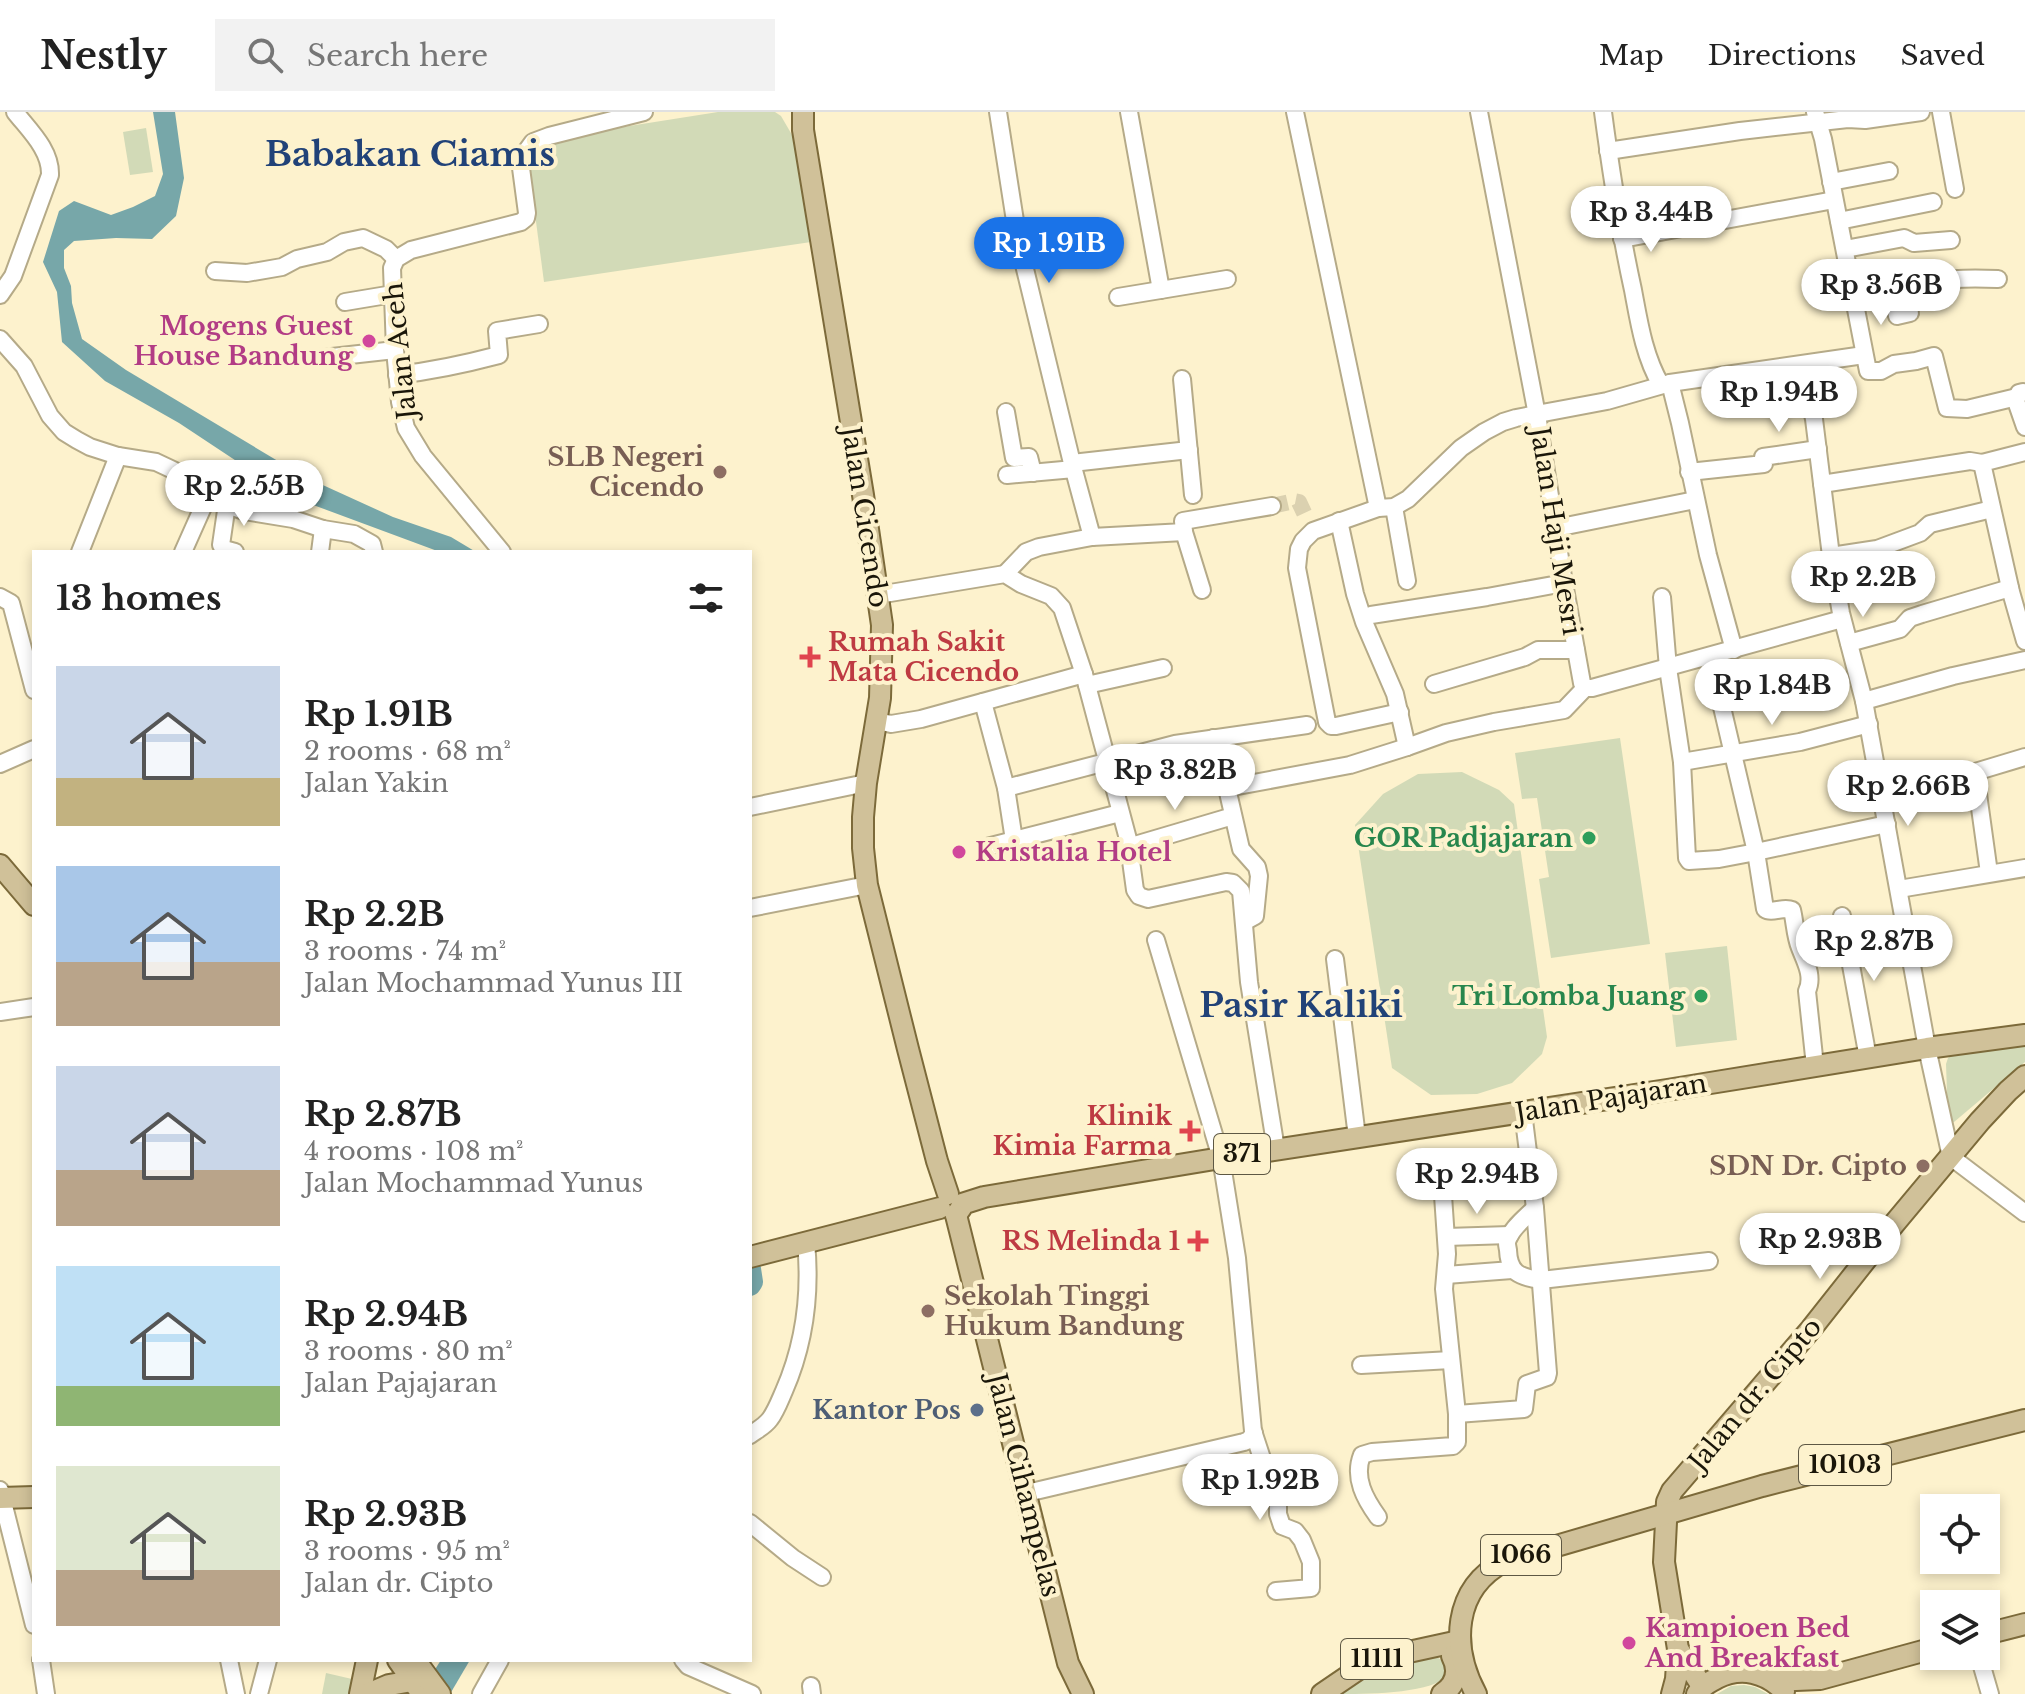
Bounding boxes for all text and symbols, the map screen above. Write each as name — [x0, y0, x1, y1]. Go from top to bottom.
search box — [215, 19, 775, 91]
text: Nestly — [40, 32, 167, 79]
icon: search — [243, 33, 287, 77]
text: Search here — [307, 37, 488, 74]
text: Map — [1599, 38, 1664, 73]
text: Directions — [1708, 38, 1857, 73]
text: Saved — [1901, 38, 1985, 73]
district label: Babakan Ciamis — [265, 133, 555, 175]
pin: Rp 3.44B — [1568, 186, 1734, 254]
text: Rp 3.44B — [1589, 196, 1713, 228]
pin: Rp 1.91B — [966, 217, 1132, 285]
text: Rp 1.91B — [992, 227, 1106, 259]
pin: Rp 3.56B — [1798, 259, 1964, 327]
text: Rp 3.56B — [1819, 269, 1943, 301]
street label: Jalan Aceh — [377, 281, 423, 424]
place label: Mogens Guest House Bandung — [133, 310, 354, 372]
marker: Mogens Guest House Bandung — [360, 332, 378, 350]
pin: Rp 1.94B — [1696, 366, 1862, 434]
text: Rp 1.94B — [1719, 376, 1839, 408]
street label: Jalan Cicendo — [834, 421, 895, 610]
street label: Jalan Haji Mesri — [1523, 422, 1588, 638]
place label: SLB Negeri Cicendo — [547, 441, 704, 503]
pin: Rp 2.55B — [161, 460, 327, 528]
marker: SLB Negeri Cicendo — [711, 463, 729, 481]
text: Rp 2.55B — [183, 470, 305, 502]
pin: Rp 2.2B — [1789, 551, 1937, 619]
text: Rp 2.2B — [1809, 561, 1917, 593]
icon: filters — [684, 576, 728, 620]
text: 13 homes — [56, 577, 222, 619]
place label: Rumah Sakit Mata Cicendo — [828, 626, 1019, 688]
marker: Rumah Sakit Mata Cicendo — [799, 646, 821, 668]
pin: Rp 1.84B — [1689, 659, 1855, 727]
text: Rp 1.84B — [1713, 669, 1831, 701]
text: Rp 1.91B — [304, 693, 453, 735]
icon: home — [120, 698, 216, 794]
text: 2 rooms · 68 m² — [304, 735, 511, 767]
pin: Rp 3.82B — [1092, 744, 1258, 812]
text: Rp 3.82B — [1113, 754, 1237, 786]
pin: Rp 2.66B — [1825, 760, 1991, 828]
text: Jalan Yakin — [304, 767, 449, 799]
text: Rp 2.66B — [1845, 770, 1971, 802]
place label: GOR Padjajaran — [1354, 822, 1573, 854]
marker: GOR Padjajaran — [1580, 829, 1598, 847]
place label: Kristalia Hotel — [975, 836, 1172, 868]
marker: Kristalia Hotel — [950, 843, 968, 861]
text: Rp 2.2B — [304, 893, 445, 935]
icon: home — [120, 898, 216, 994]
pin: Rp 2.87B — [1791, 915, 1957, 983]
text: Rp 2.87B — [1814, 925, 1934, 957]
text: 3 rooms · 74 m² — [304, 935, 506, 967]
text: Jalan Mochammad Yunus III — [304, 967, 683, 999]
place label: Tri Lomba Juang — [1452, 980, 1686, 1012]
district label: Pasir Kaliki — [1199, 984, 1403, 1026]
marker: Tri Lomba Juang — [1692, 987, 1710, 1005]
street label: Jalan Pajajaran — [1510, 1067, 1709, 1129]
text: Rp 2.87B — [304, 1093, 462, 1135]
icon: home — [120, 1098, 216, 1194]
place label: Klinik Kimia Farma — [992, 1100, 1173, 1162]
marker: Klinik Kimia Farma — [1179, 1120, 1201, 1142]
road number: 371 — [1214, 1134, 1270, 1174]
text: 4 rooms · 108 m² — [304, 1135, 524, 1167]
pin: Rp 2.94B — [1394, 1148, 1560, 1216]
place label: SDN Dr. Cipto — [1709, 1150, 1907, 1182]
marker: SDN Dr. Cipto — [1914, 1157, 1932, 1175]
text: Rp 2.94B — [1414, 1158, 1540, 1190]
text: Jalan Mochammad Yunus — [304, 1167, 643, 1199]
pin: Rp 2.93B — [1737, 1213, 1903, 1281]
text: Rp 2.93B — [1758, 1223, 1882, 1255]
place label: RS Melinda 1 — [1002, 1225, 1180, 1257]
marker: RS Melinda 1 — [1187, 1230, 1209, 1252]
place label: Sekolah Tinggi Hukum Bandung — [944, 1280, 1185, 1342]
text: Rp 2.94B — [304, 1293, 468, 1335]
icon: home — [120, 1298, 216, 1394]
marker: Sekolah Tinggi Hukum Bandung — [919, 1302, 937, 1320]
street label: Jalan dr. Cipto — [1680, 1311, 1828, 1479]
text: 3 rooms · 80 m² — [304, 1335, 513, 1367]
text: Jalan Pajajaran — [304, 1367, 497, 1399]
street label: Jalan Cihampelas — [980, 1367, 1067, 1600]
place label: Kantor Pos — [812, 1394, 961, 1426]
marker: Kantor Pos — [968, 1401, 986, 1419]
road number: 10103 — [1799, 1445, 1891, 1485]
pin: Rp 1.92B — [1177, 1454, 1343, 1522]
text: Rp 1.92B — [1200, 1464, 1320, 1496]
text: Rp 2.93B — [304, 1493, 467, 1535]
map controls — [1920, 1494, 2000, 1670]
button: locate — [1920, 1494, 2000, 1574]
icon: home — [120, 1498, 216, 1594]
text: 3 rooms · 95 m² — [304, 1535, 510, 1567]
road number: 1066 — [1481, 1535, 1561, 1575]
text: Jalan dr. Cipto — [304, 1567, 494, 1599]
button: layers — [1920, 1590, 2000, 1670]
place label: Kampioen Bed And Breakfast — [1644, 1612, 1850, 1674]
marker: Kampioen Bed And Breakfast — [1620, 1634, 1638, 1652]
road number: 11111 — [1341, 1639, 1413, 1679]

